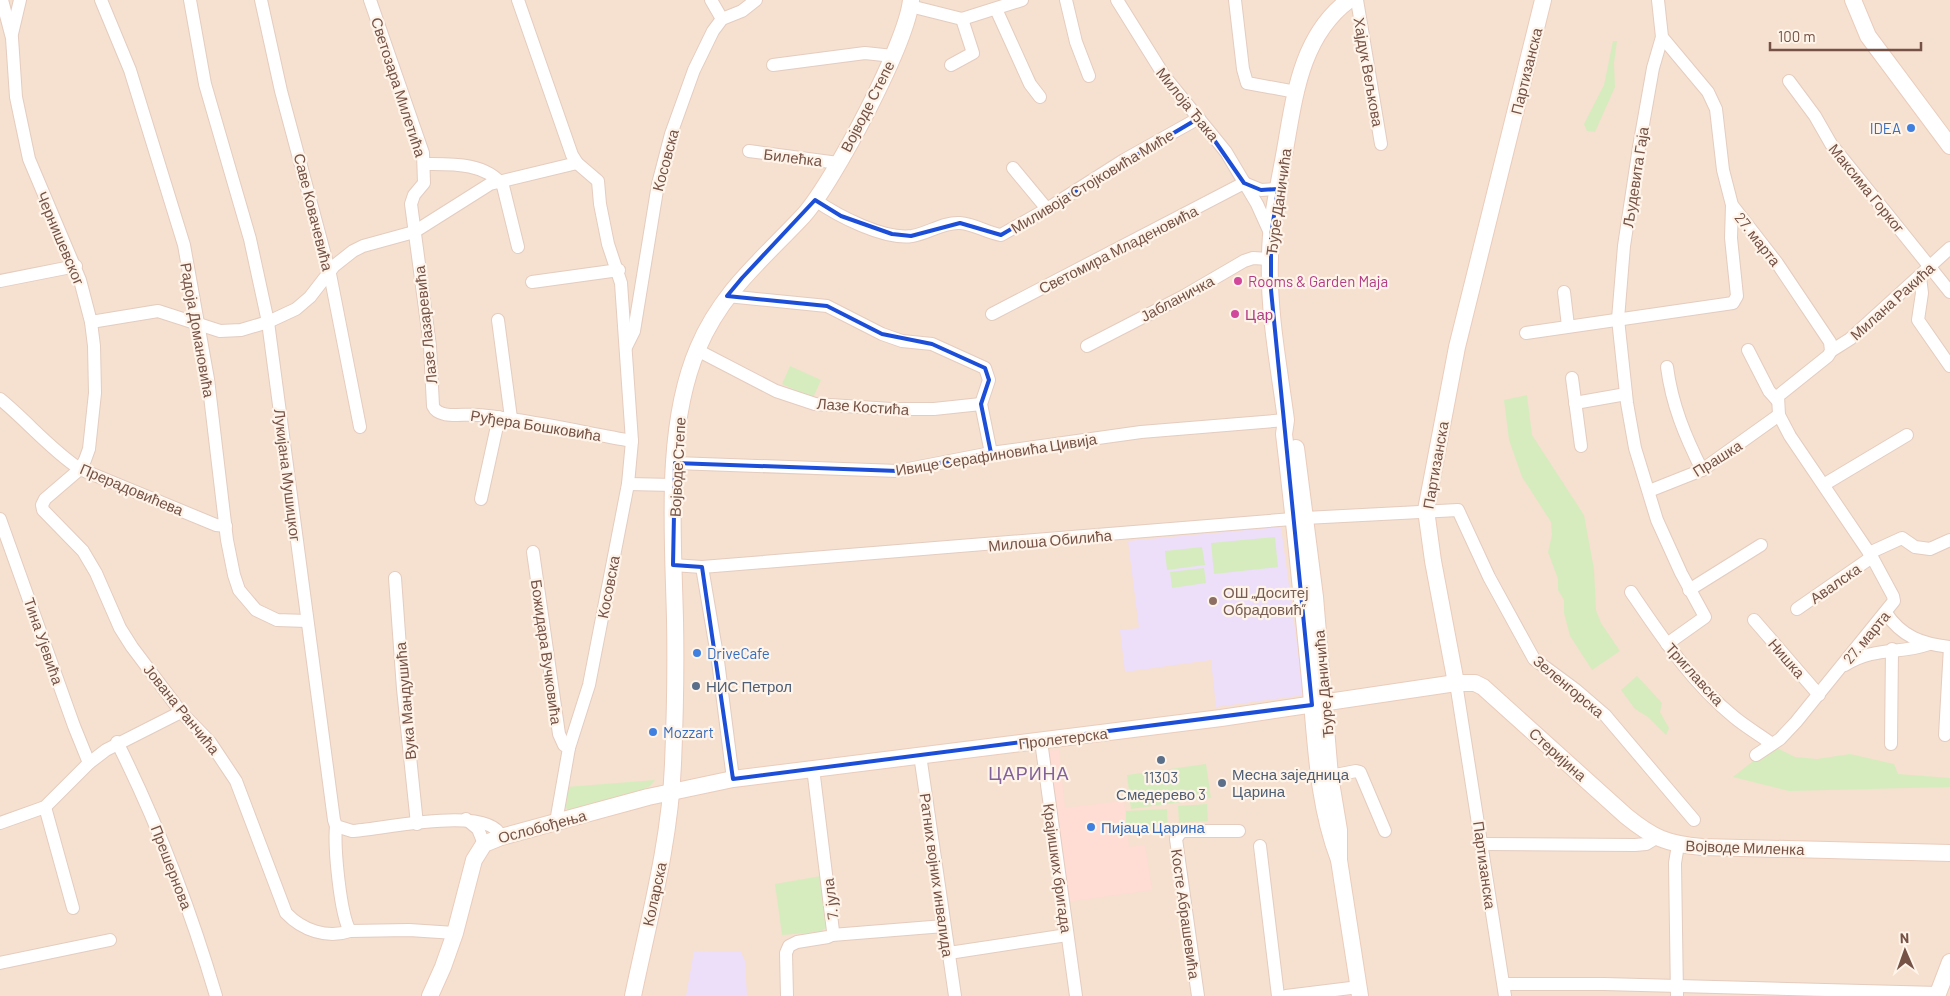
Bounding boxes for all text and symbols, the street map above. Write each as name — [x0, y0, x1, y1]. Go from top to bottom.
street label: Светозара Милетића — [368, 15, 430, 160]
street label: Хајдук Вељкова — [1351, 16, 1388, 129]
scale bar — [1770, 20, 1921, 52]
street label: Партизанска — [1507, 25, 1546, 116]
text: 100 m — [1778, 27, 1816, 45]
street label: Војводе Степе — [836, 57, 898, 155]
street label: Милоја Ђака — [1153, 64, 1224, 145]
place label: IDEA — [1870, 119, 1901, 137]
marker: IDEA — [1905, 122, 1917, 134]
street label: Миливоја Стојковића Миће — [1007, 125, 1177, 237]
street label: Људевита Гаја — [1618, 125, 1652, 229]
street label: Косовска — [648, 126, 682, 193]
street label: Максима Горког — [1826, 140, 1909, 237]
street label: Билећка — [763, 144, 824, 170]
street label: Ђуре Даничића — [1262, 147, 1295, 257]
street label: Саве Ковачевића — [291, 151, 337, 273]
street label: Чернишевског — [33, 189, 89, 288]
street label: Светомира Младеновића — [1035, 201, 1201, 297]
street label: 27. марта — [1731, 209, 1785, 270]
street label: Милана Ракића — [1846, 258, 1938, 344]
street label: Радоја Домановића — [177, 261, 219, 399]
street label: Лазе Лазаревића — [410, 264, 440, 385]
street label: Јабланичка — [1137, 271, 1217, 325]
place label: Rooms & Garden Maja — [1248, 272, 1388, 290]
marker: Rooms & Garden Maja — [1232, 275, 1244, 287]
place label: Цар — [1245, 305, 1273, 323]
marker: Цар — [1229, 308, 1241, 320]
street label: Лазе Костића — [816, 394, 910, 418]
street label: Руђера Бошковића — [469, 406, 603, 444]
street label: Лукијана Мушицког — [271, 408, 305, 543]
street label: Војводе Степе — [665, 417, 689, 517]
street label: Партизанска — [1418, 419, 1452, 510]
street label: Ивице Серафиновића Цивија — [894, 429, 1099, 479]
street label: Прашка — [1689, 436, 1746, 480]
street label: Прерадовићева — [78, 459, 187, 519]
street label: Милоша Обилића — [987, 526, 1113, 554]
street label: Косовска — [593, 553, 623, 620]
street label: Авалска — [1806, 559, 1864, 607]
street label: Божидара Вучковића — [528, 578, 566, 726]
place label: ОШ „Доситеј Обрадовић” — [1223, 583, 1308, 618]
street label: Тина Ујевића — [21, 595, 67, 687]
marker: ОШ „Доситеј Обрадовић” — [1207, 595, 1219, 607]
street label: 27. марта — [1839, 606, 1894, 667]
street label: Ђуре Даничића — [1309, 629, 1337, 739]
street label: Нишка — [1765, 635, 1809, 682]
street label: Триглавска — [1662, 639, 1728, 709]
street label: Вука Мандушића — [391, 641, 419, 761]
place label: DriveCafe — [707, 644, 770, 662]
marker: DriveCafe — [691, 647, 703, 659]
street label: Зеленгорска — [1530, 651, 1609, 721]
street label: Јована Ранчића — [140, 660, 224, 758]
place label: НИС Петрол — [706, 677, 792, 695]
marker: НИС Петрол — [690, 680, 702, 692]
place label: Mozzart — [663, 723, 714, 741]
street label: Пролетерска — [1017, 724, 1109, 752]
street label: Стеријина — [1526, 724, 1591, 785]
marker: Mozzart — [647, 726, 659, 738]
marker: 11303 Смедерево 3 — [1155, 754, 1167, 766]
district label: ЦАРИНА — [988, 762, 1070, 784]
place label: Месна заједница Царина — [1232, 765, 1350, 800]
place label: 11303 Смедерево 3 — [1116, 768, 1206, 803]
marker: Месна заједница Царина — [1216, 777, 1228, 789]
street label: Ратних војних инвалида — [917, 792, 958, 959]
street label: Крајишких бригада — [1040, 802, 1076, 935]
street label: Ослобођења — [496, 805, 589, 846]
place label: Пијаца Царина — [1101, 818, 1206, 836]
street label: Партизанска — [1470, 820, 1500, 911]
marker: Пијаца Царина — [1085, 821, 1097, 833]
street label: Прешернова — [148, 822, 197, 912]
street label: Војводе Миленка — [1685, 836, 1805, 858]
street label: Косте Абрашевића — [1168, 848, 1204, 981]
street label: Коларска — [638, 860, 670, 928]
street label: 7. јула — [818, 877, 841, 921]
north arrow — [1880, 926, 1930, 976]
text: N — [1900, 929, 1909, 946]

